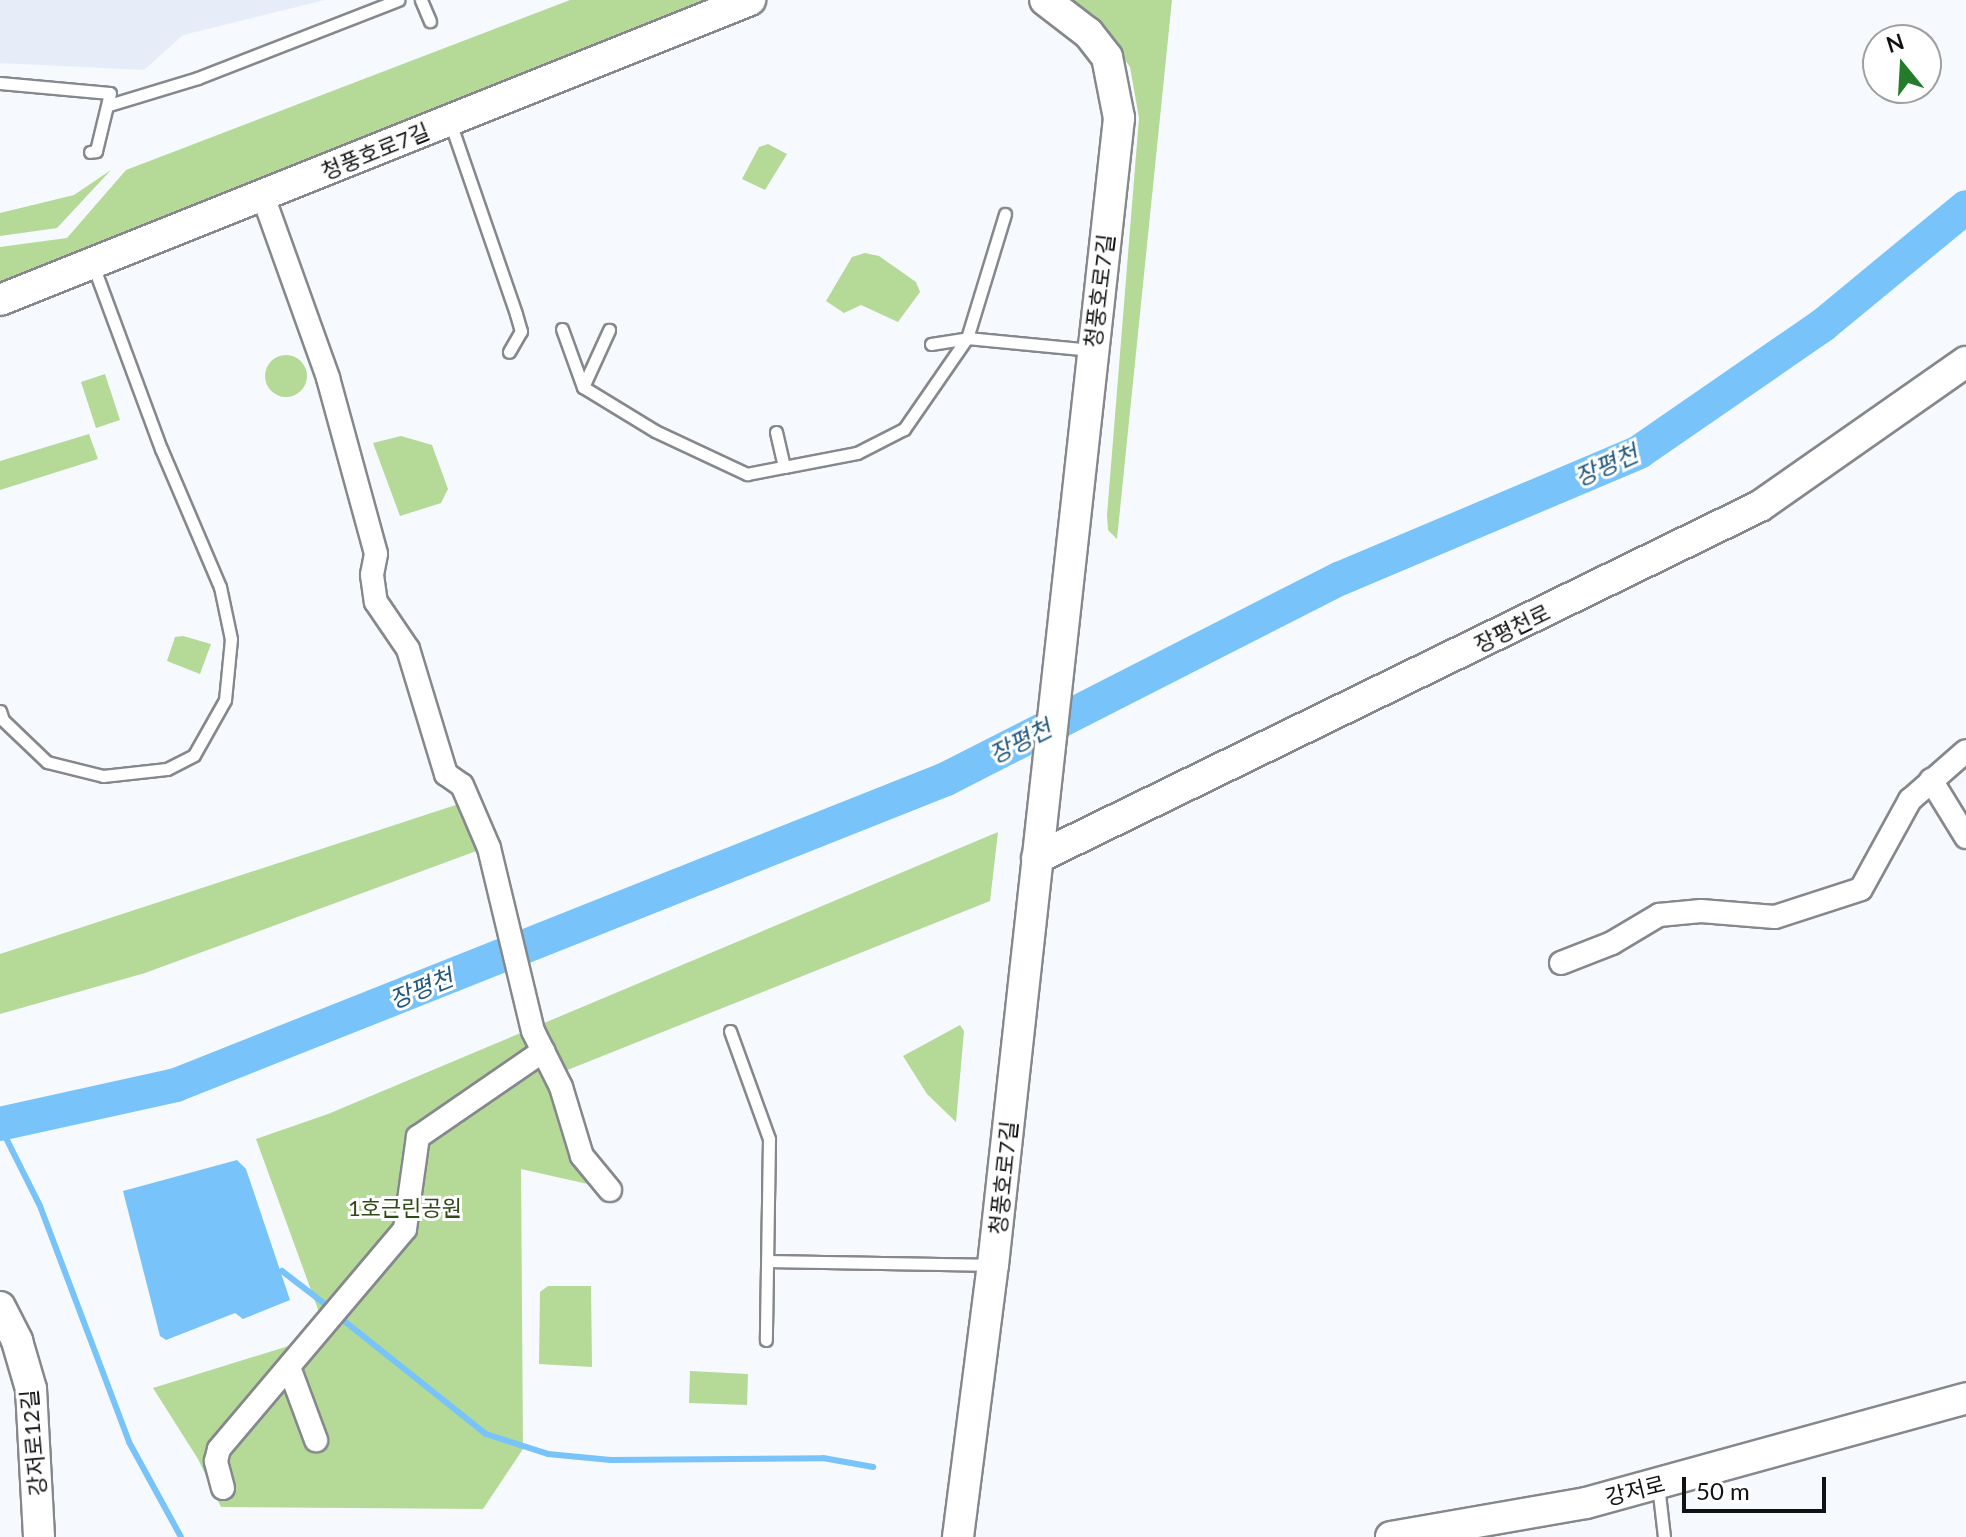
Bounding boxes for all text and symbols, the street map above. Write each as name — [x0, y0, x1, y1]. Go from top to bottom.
north arrow — [1862, 24, 1942, 104]
text: N — [1883, 27, 1907, 58]
street label: 청풍호로7길 — [317, 117, 433, 185]
street label: 청풍호로7길 — [1079, 233, 1119, 349]
water label: 장평천 — [1570, 438, 1642, 492]
street label: 장평천로 — [1470, 598, 1554, 658]
water label: 장평천 — [984, 713, 1056, 769]
water label: 장평천 — [385, 962, 457, 1014]
street label: 청풍호로7길 — [984, 1120, 1022, 1236]
park label: 1호근린공원 — [348, 1195, 462, 1221]
street label: 강저로12길 — [15, 1389, 51, 1497]
scale bar — [1686, 1461, 1830, 1511]
street label: 강저로 — [1602, 1470, 1668, 1510]
text: 50 m — [1696, 1476, 1750, 1505]

